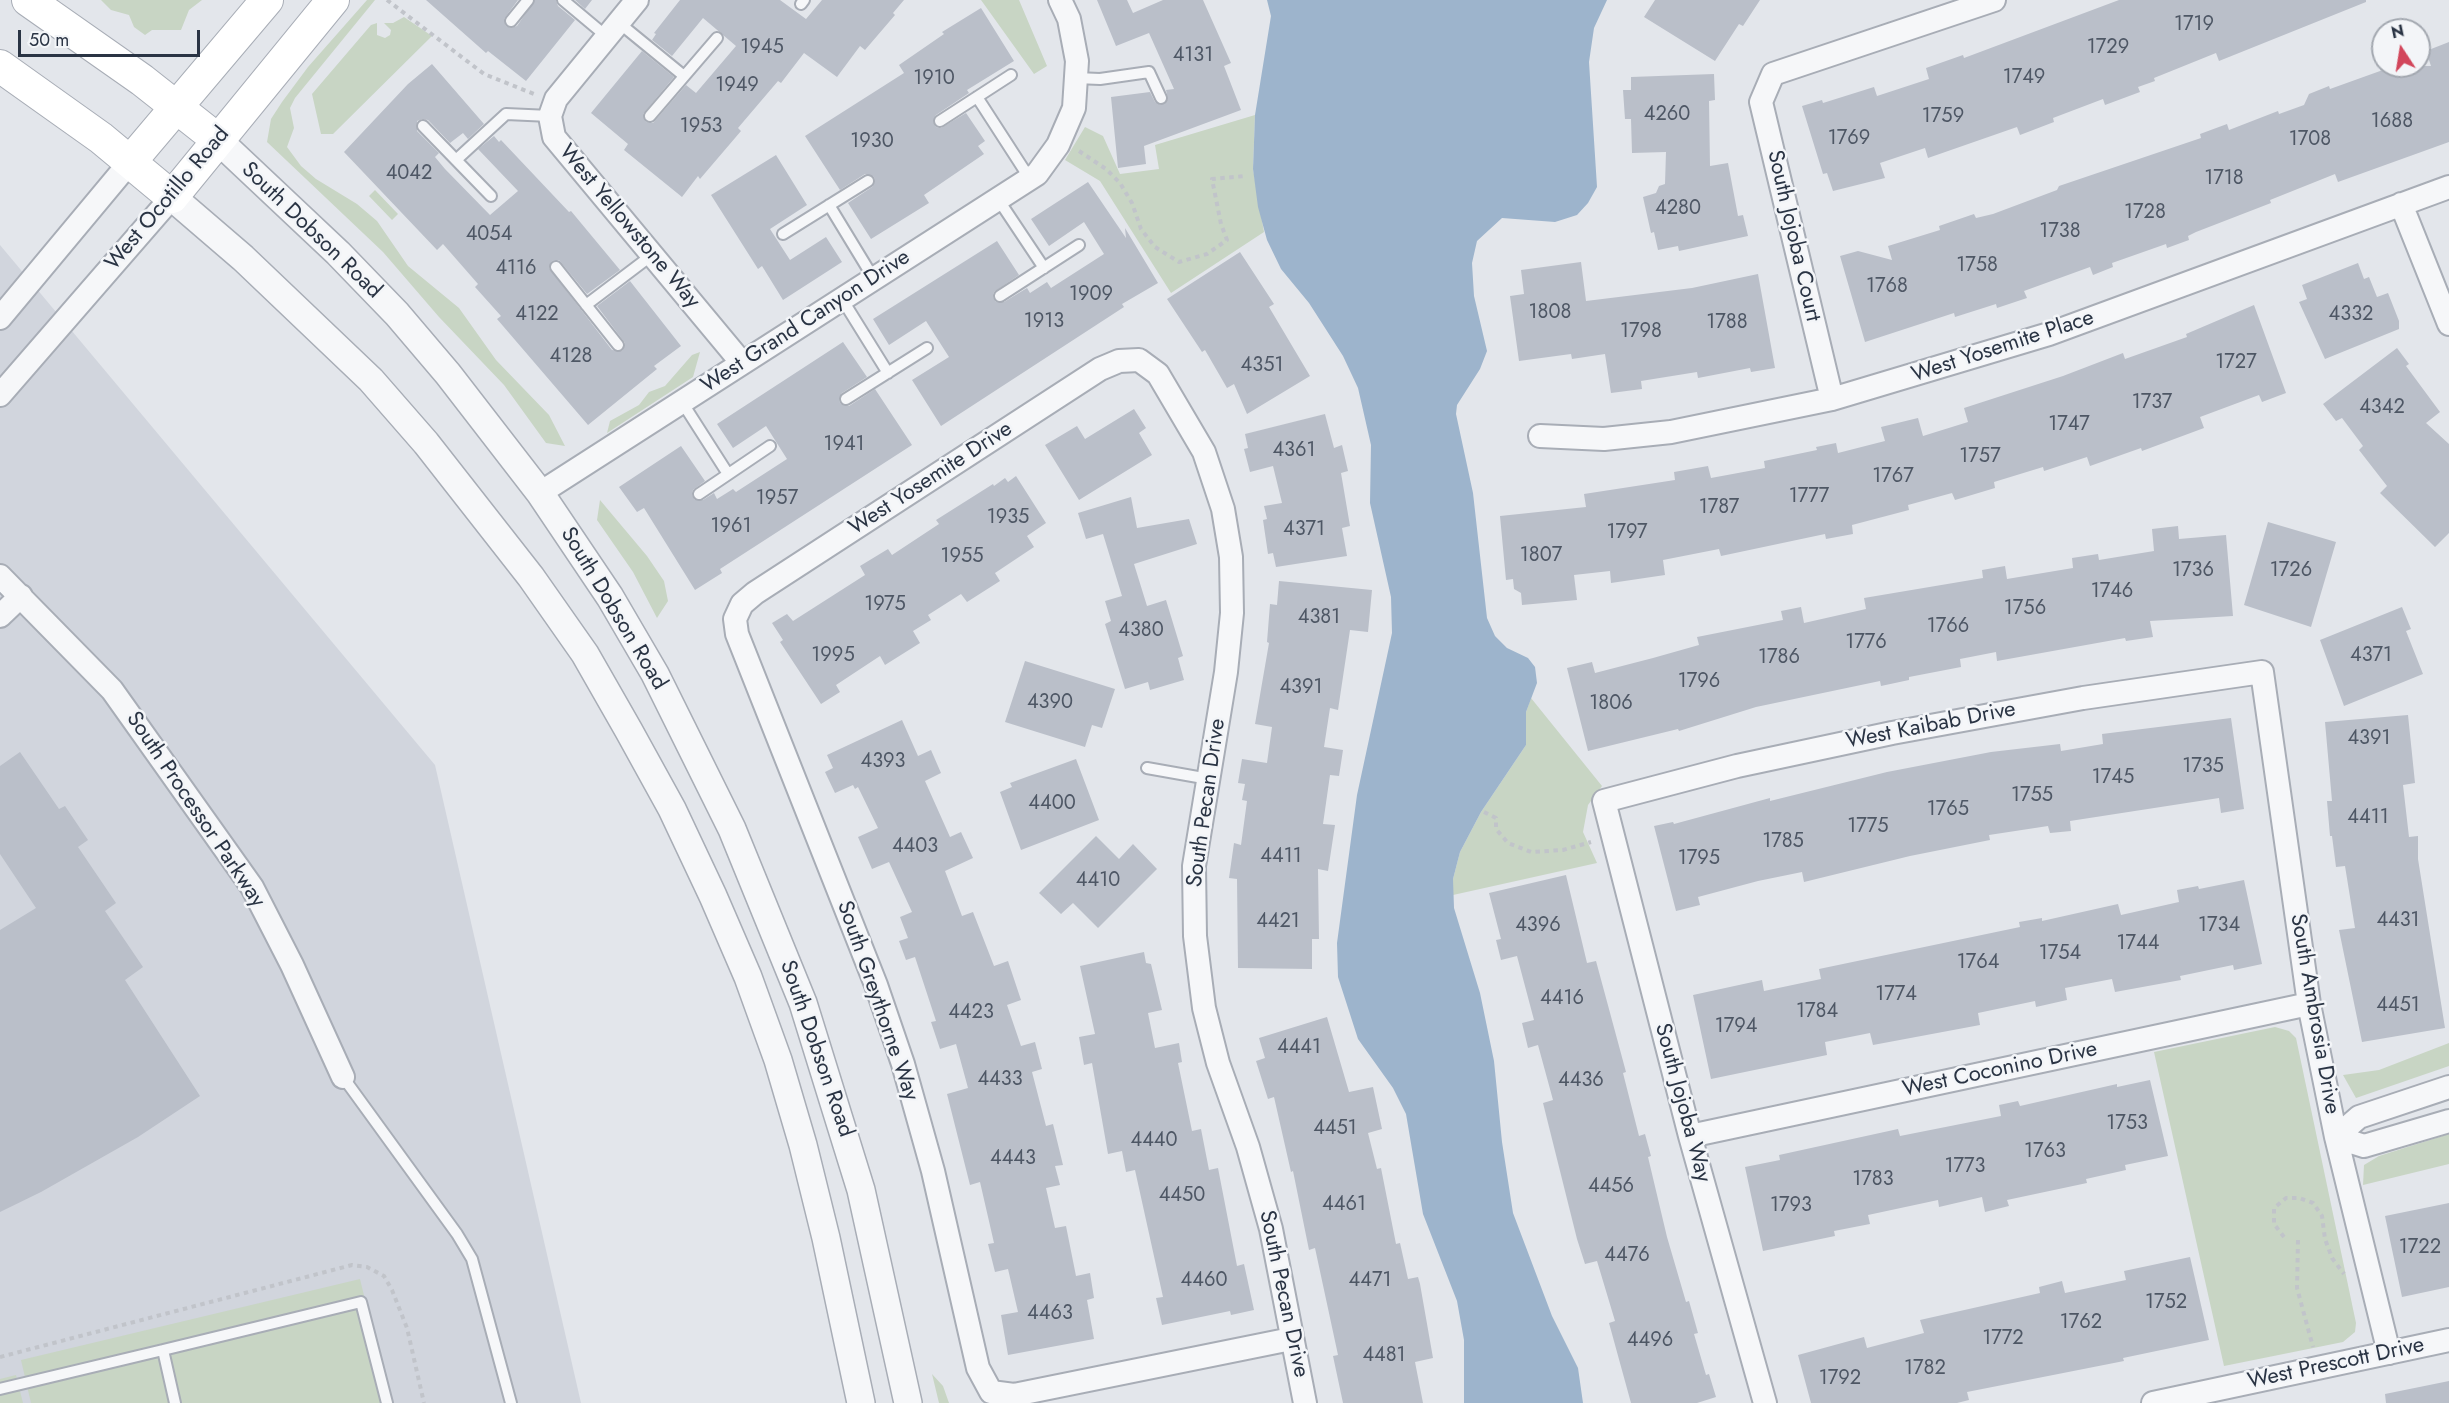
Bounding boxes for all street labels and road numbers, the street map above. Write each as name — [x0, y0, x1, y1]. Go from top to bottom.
street label: West Ocotillo Road — [100, 122, 236, 276]
street label: West Yellowstone Way — [553, 140, 705, 314]
street label: South Jojoba Court — [1760, 148, 1826, 324]
street label: South Dobson Road — [235, 157, 387, 305]
street label: West Grand Canyon Drive — [697, 245, 915, 399]
street label: West Yosemite Place — [1909, 305, 2097, 389]
street label: West Yosemite Drive — [844, 416, 1018, 542]
street label: South Dobson Road — [554, 523, 672, 695]
street label: West Kaibab Drive — [1844, 697, 2018, 755]
street label: South Processor Parkway — [120, 707, 270, 913]
street label: South Pecan Drive — [1182, 717, 1232, 889]
street label: South Greythorne Way — [830, 898, 924, 1104]
street label: South Ambrosia Drive — [2283, 912, 2345, 1116]
street label: South Dobson Road — [773, 957, 859, 1141]
street label: South Jojoba Way — [1648, 1021, 1716, 1185]
street label: West Coconino Drive — [1900, 1037, 2100, 1103]
street label: South Pecan Drive — [1252, 1208, 1314, 1380]
street label: West Prescott Drive — [2245, 1332, 2427, 1396]

